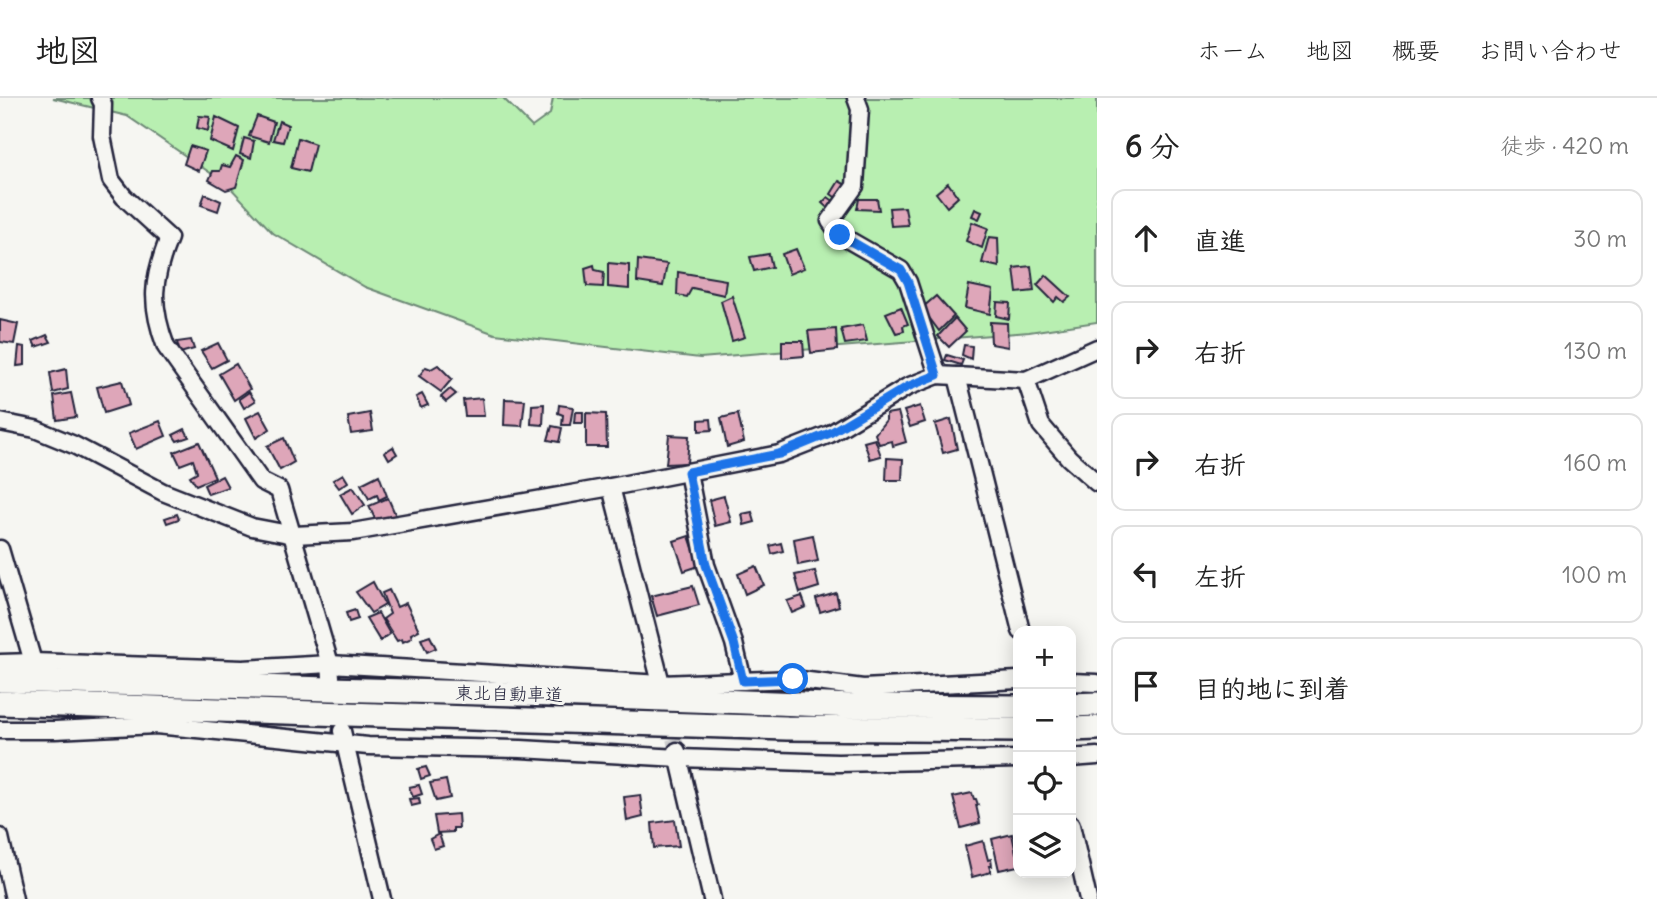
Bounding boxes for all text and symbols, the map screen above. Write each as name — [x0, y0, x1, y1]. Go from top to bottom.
text: 地図 — [35, 29, 101, 71]
text: ホーム — [1197, 35, 1268, 65]
text: 地図 — [1306, 35, 1354, 65]
text: 概要 — [1392, 35, 1440, 65]
text: お問い合わせ — [1478, 35, 1622, 65]
text: 6 分 — [1125, 127, 1179, 165]
text: 徒歩 · 420 m — [1500, 131, 1629, 160]
route end — [824, 219, 855, 250]
icon: ahead — [1127, 219, 1165, 257]
text: 直進 — [1194, 224, 1246, 257]
text: 30 m — [1573, 224, 1627, 253]
icon: right — [1127, 331, 1165, 369]
text: 右折 — [1194, 336, 1246, 369]
text: 130 m — [1564, 336, 1627, 365]
icon: right — [1127, 443, 1165, 481]
text: 右折 — [1194, 448, 1246, 481]
text: 160 m — [1564, 448, 1627, 477]
icon: left — [1127, 555, 1165, 593]
text: 左折 — [1194, 560, 1246, 593]
text: 100 m — [1562, 560, 1627, 589]
map controls — [1013, 626, 1076, 878]
button: + — [1013, 626, 1076, 689]
route start — [777, 663, 808, 694]
icon: arrive — [1127, 667, 1165, 705]
text: 目的地に到着 — [1194, 672, 1350, 705]
street label: 東北自動車道 — [455, 681, 563, 706]
button: − — [1013, 689, 1076, 752]
button: locate — [1013, 752, 1076, 815]
button: layers — [1013, 815, 1076, 878]

